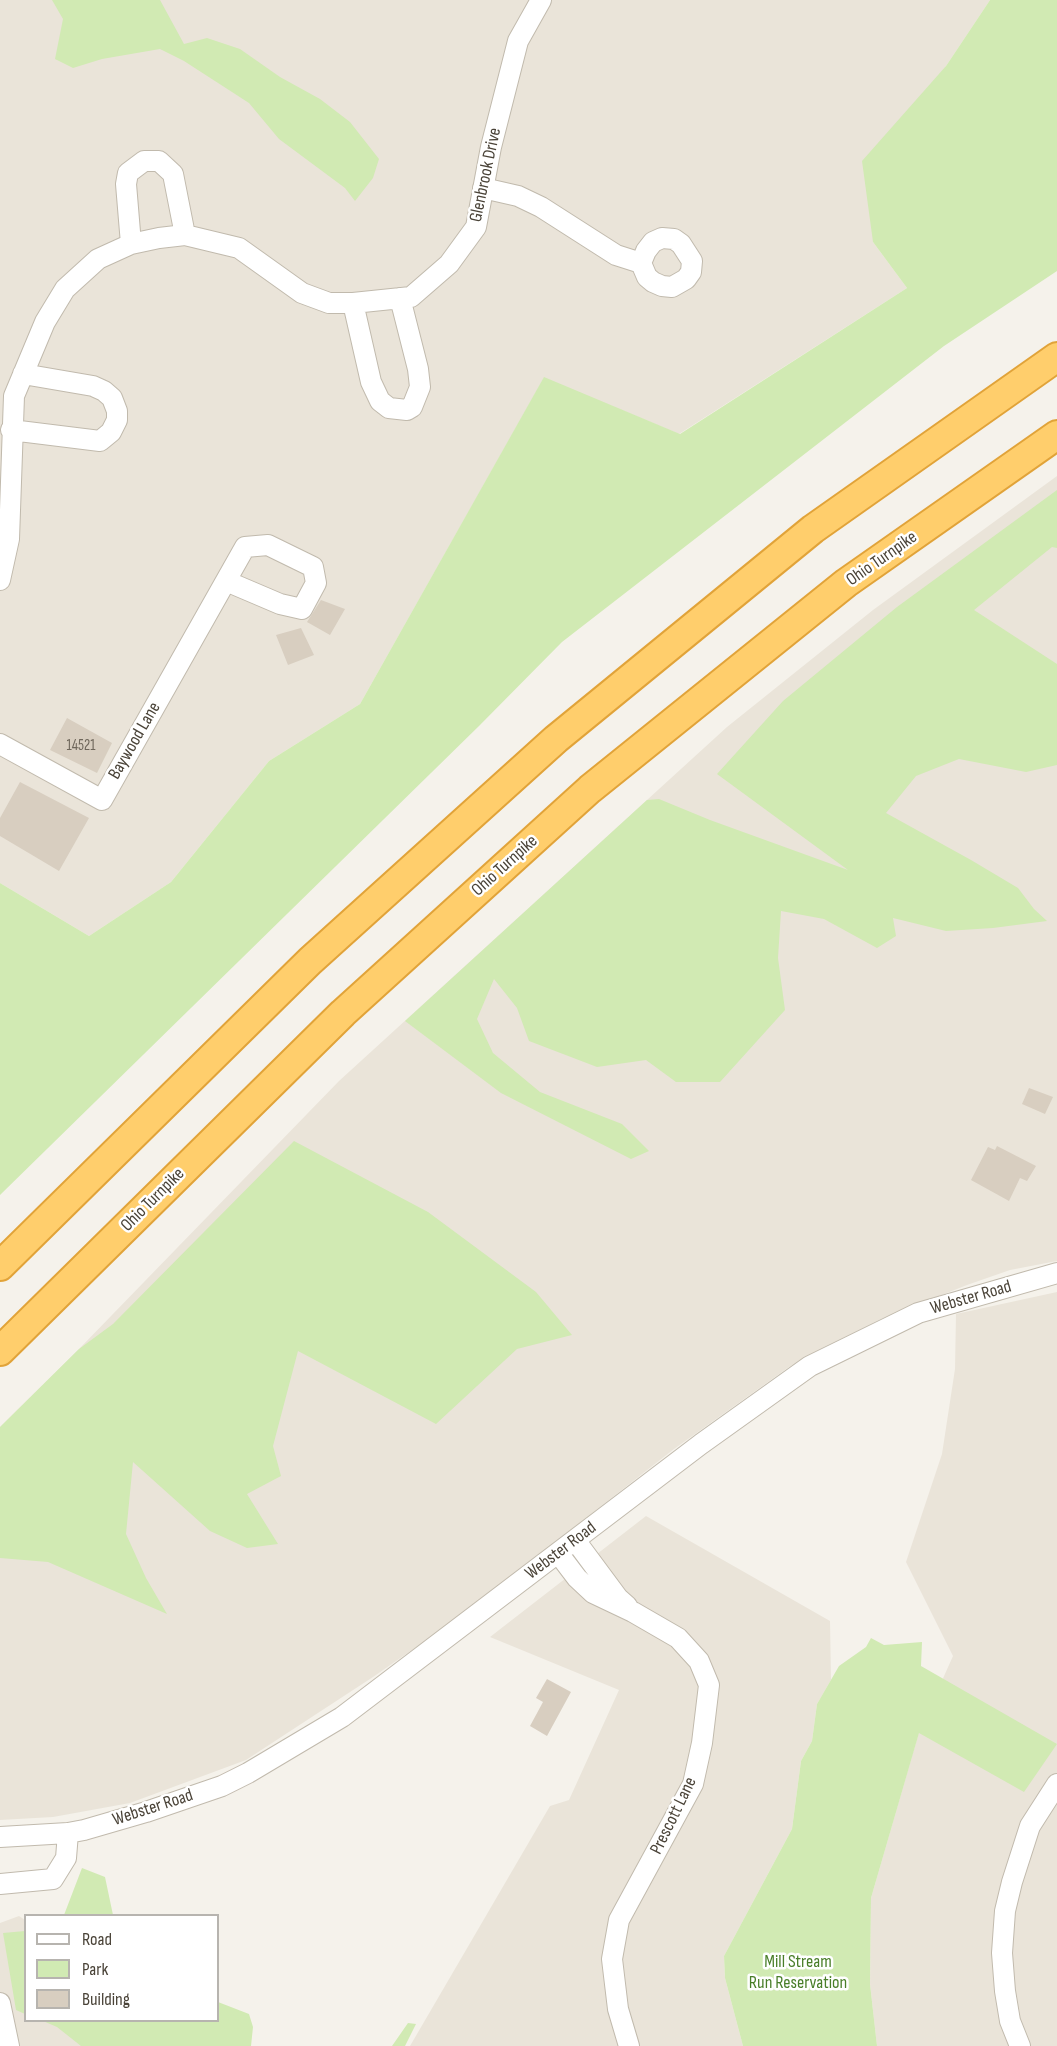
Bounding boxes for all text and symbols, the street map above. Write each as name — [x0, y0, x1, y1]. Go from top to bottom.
street label: Glenbrook Drive — [465, 126, 507, 224]
street label: Ohio Turnpike — [843, 527, 921, 591]
street label: Baywood Lane — [104, 698, 166, 784]
house number: 14521 — [66, 737, 96, 755]
street label: Ohio Turnpike — [468, 831, 542, 901]
street label: Ohio Turnpike — [117, 1164, 189, 1236]
street label: Webster Road — [928, 1276, 1014, 1320]
street label: Webster Road — [521, 1517, 601, 1585]
street label: Prescott Lane — [646, 1774, 702, 1858]
street label: Webster Road — [110, 1785, 196, 1831]
legend — [24, 1914, 219, 2022]
text: Road — [82, 1929, 112, 1950]
park label: Mill Stream Run Reservation — [749, 1951, 847, 1994]
text: Park — [82, 1959, 108, 1980]
text: Building — [82, 1989, 130, 2010]

